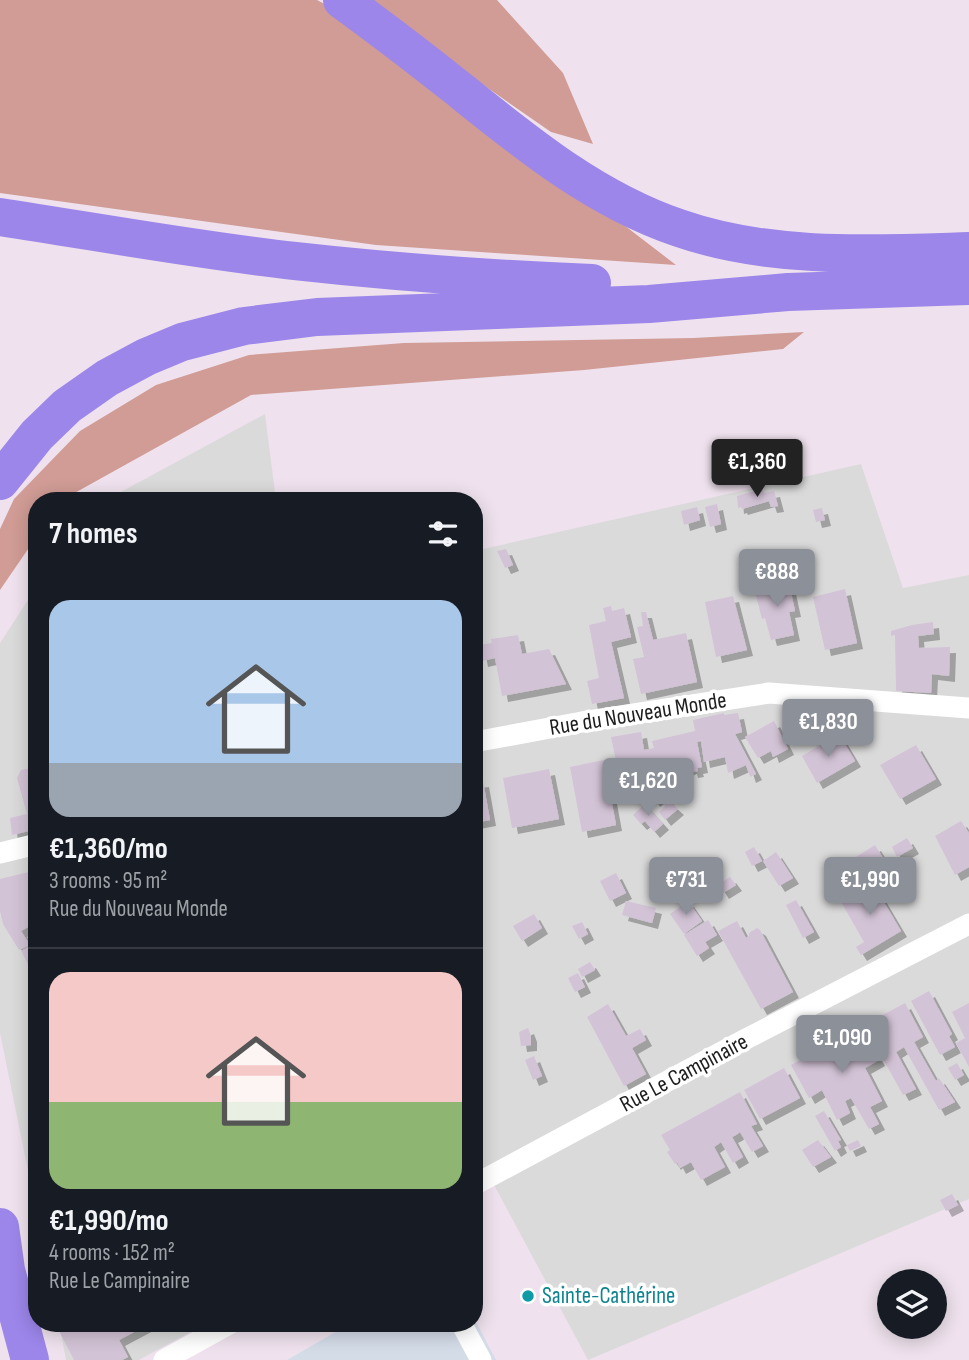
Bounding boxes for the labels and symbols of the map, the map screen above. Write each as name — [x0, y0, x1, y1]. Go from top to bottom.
pin: €1,360 — [700, 440, 814, 499]
pin: €888 — [736, 550, 818, 609]
street label: Rue du Nouveau Monde — [547, 686, 729, 742]
pin: €1,830 — [771, 700, 885, 759]
pin: €1,620 — [591, 758, 705, 818]
pin: €731 — [645, 858, 727, 917]
pin: €1,990 — [813, 858, 927, 917]
pin: €1,090 — [785, 1016, 899, 1075]
street label: Rue Le Campinaire — [615, 1028, 753, 1118]
place label: Sainte-Cathérine — [542, 1282, 675, 1310]
marker: Sainte-Cathérine — [520, 1288, 536, 1304]

